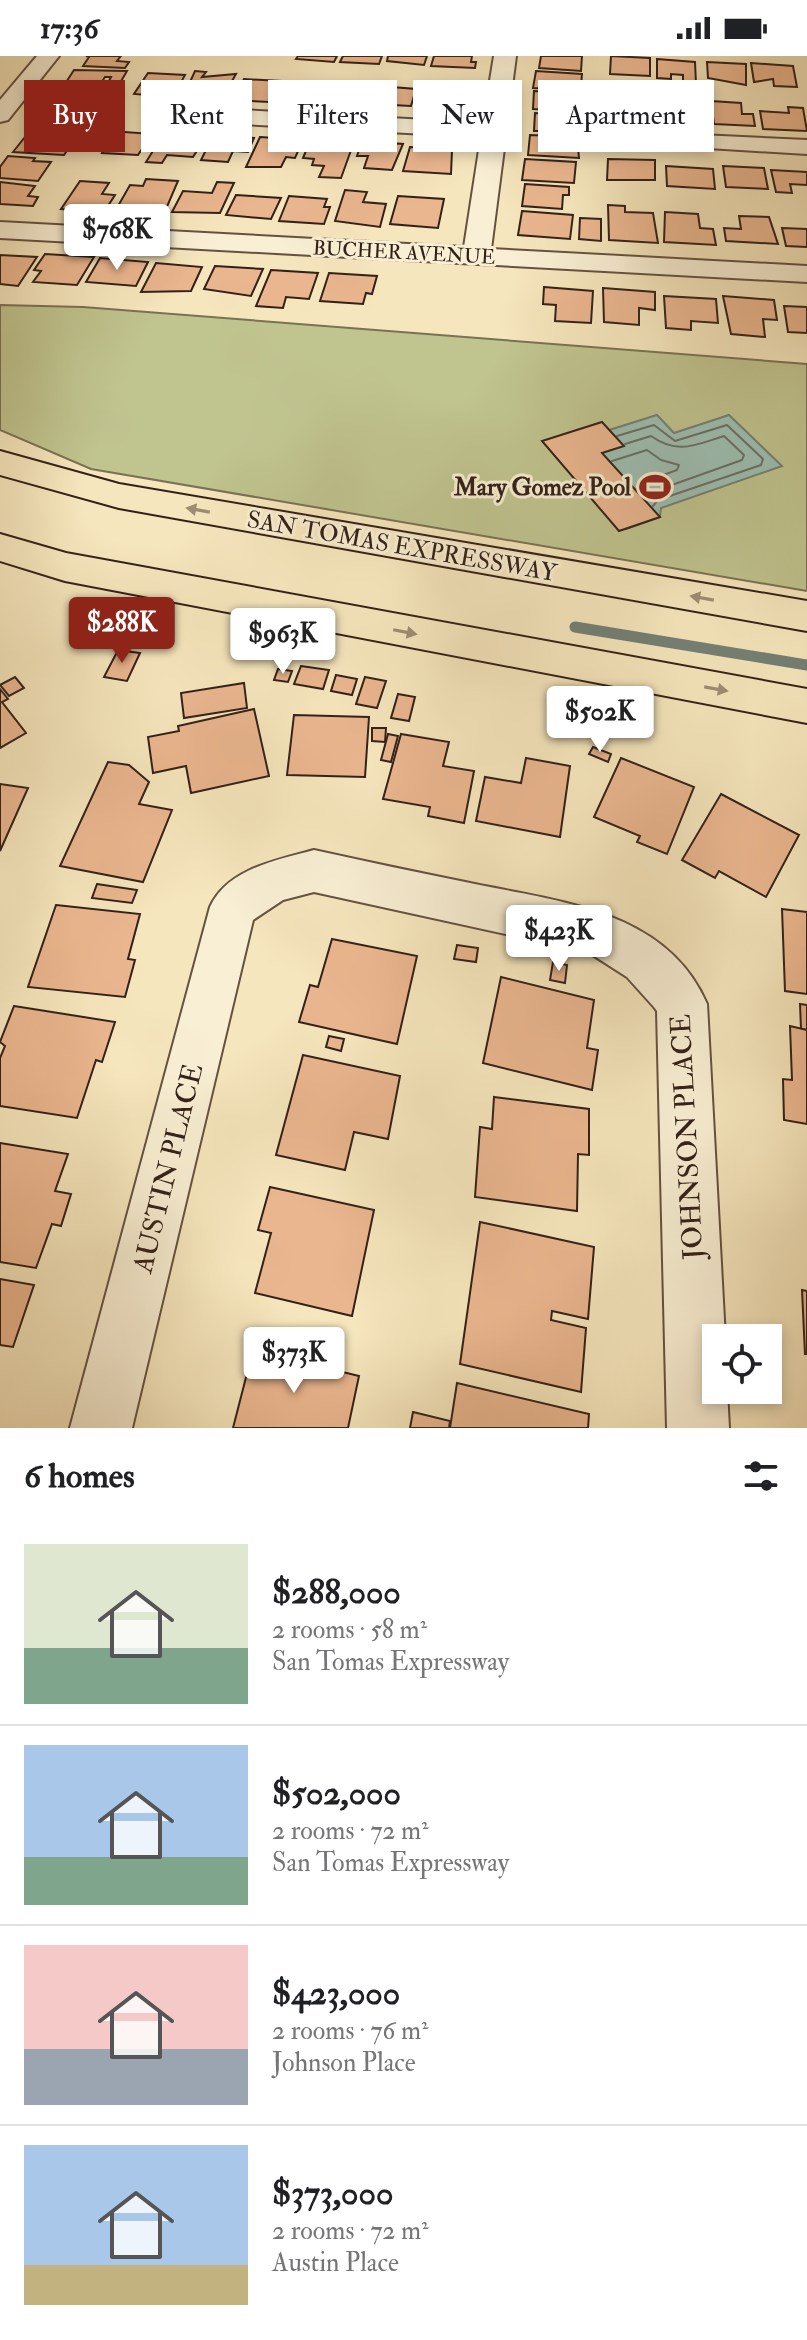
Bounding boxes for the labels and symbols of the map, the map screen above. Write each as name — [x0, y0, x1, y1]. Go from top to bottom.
pin: $768K — [61, 204, 173, 272]
street label: BUCHER AVENUE — [312, 235, 496, 270]
sports icon: Mary Gomez Pool — [638, 470, 672, 504]
place label: Mary Gomez Pool — [453, 472, 632, 503]
one-way arrow — [185, 503, 210, 515]
street label: SAN TOMAS EXPRESSWAY — [245, 504, 560, 589]
one-way arrow — [690, 592, 715, 604]
pin: $288K — [66, 597, 178, 665]
pin: $963K — [227, 608, 339, 676]
one-way arrow — [393, 626, 418, 639]
one-way arrow — [703, 684, 728, 696]
pin: $502K — [544, 686, 656, 754]
pin: $423K — [503, 905, 615, 973]
street label: JOHNSON PLACE — [664, 1013, 711, 1262]
street label: AUSTIN PLACE — [125, 1060, 211, 1278]
pin: $373K — [238, 1327, 350, 1395]

